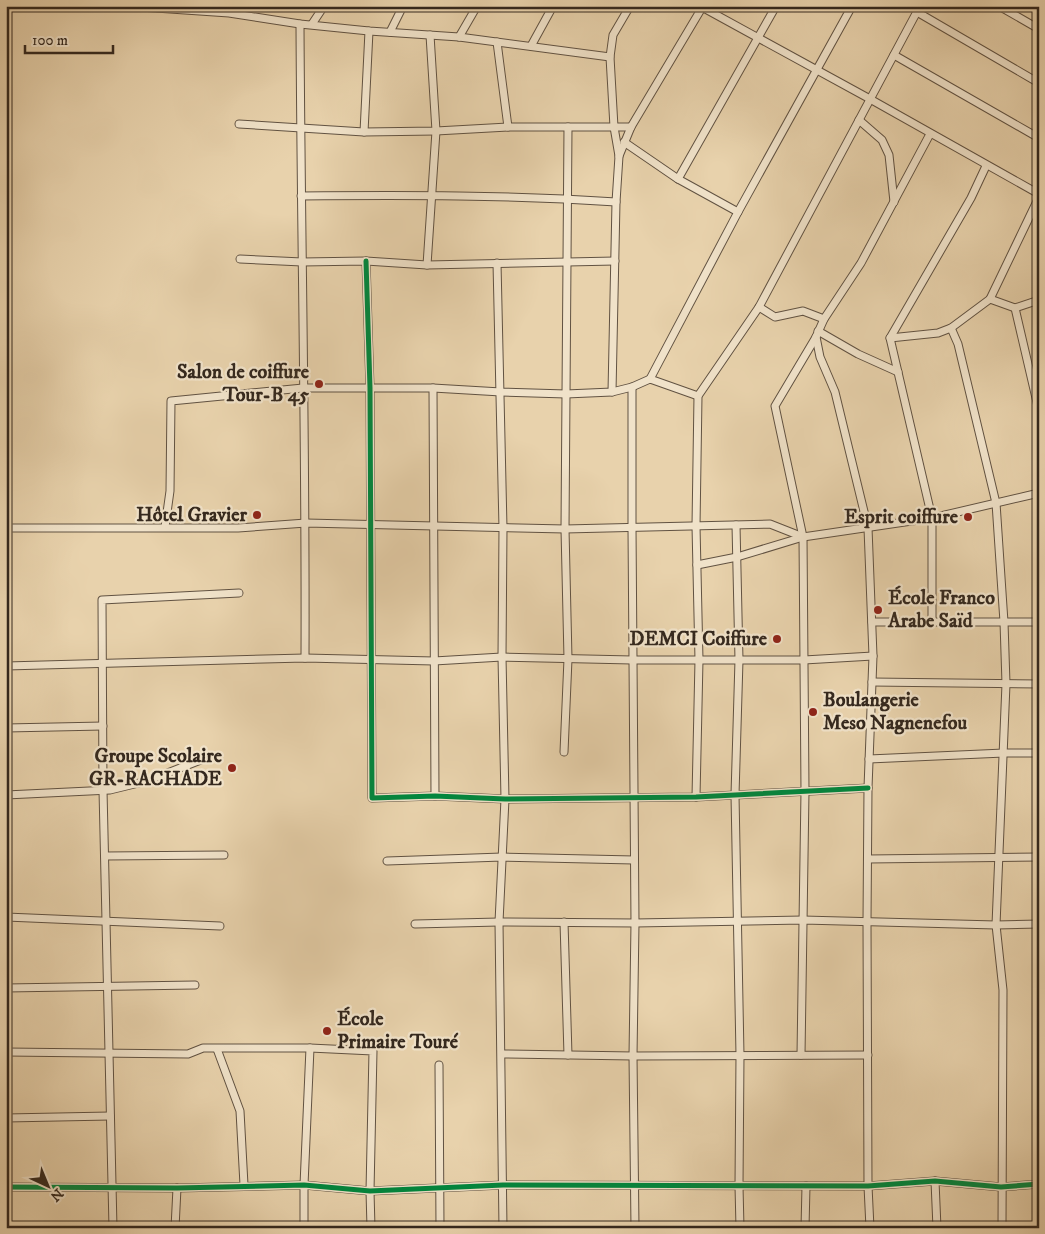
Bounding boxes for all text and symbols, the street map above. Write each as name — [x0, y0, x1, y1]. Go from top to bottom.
scale bar — [25, 22, 112, 54]
text: 100 m — [32, 31, 68, 50]
place label: Salon de coiffure Tour-B 45 — [177, 360, 310, 408]
marker: Salon de coiffure Tour-B 45 — [313, 378, 325, 390]
place label: Hôtel Gravier — [136, 503, 248, 528]
place label: Esprit coiffure — [844, 505, 959, 530]
marker: Hôtel Gravier — [251, 509, 263, 521]
marker: Esprit coiffure — [962, 511, 974, 523]
place label: École Franco Arabe Saïd — [887, 585, 995, 634]
marker: École Franco Arabe Saïd — [872, 604, 884, 616]
place label: DEMCI Coiffure — [630, 627, 768, 652]
marker: DEMCI Coiffure — [771, 633, 783, 645]
place label: Boulangerie Meso Nagnenefou — [823, 688, 967, 736]
marker: Boulangerie Meso Nagnenefou — [807, 706, 819, 718]
place label: Groupe Scolaire GR-RACHADE — [89, 744, 223, 792]
marker: Groupe Scolaire GR-RACHADE — [226, 762, 238, 774]
place label: École Primaire Touré — [337, 1006, 459, 1055]
marker: École Primaire Touré — [321, 1025, 333, 1037]
north arrow — [22, 1162, 72, 1212]
text: N — [46, 1184, 67, 1205]

